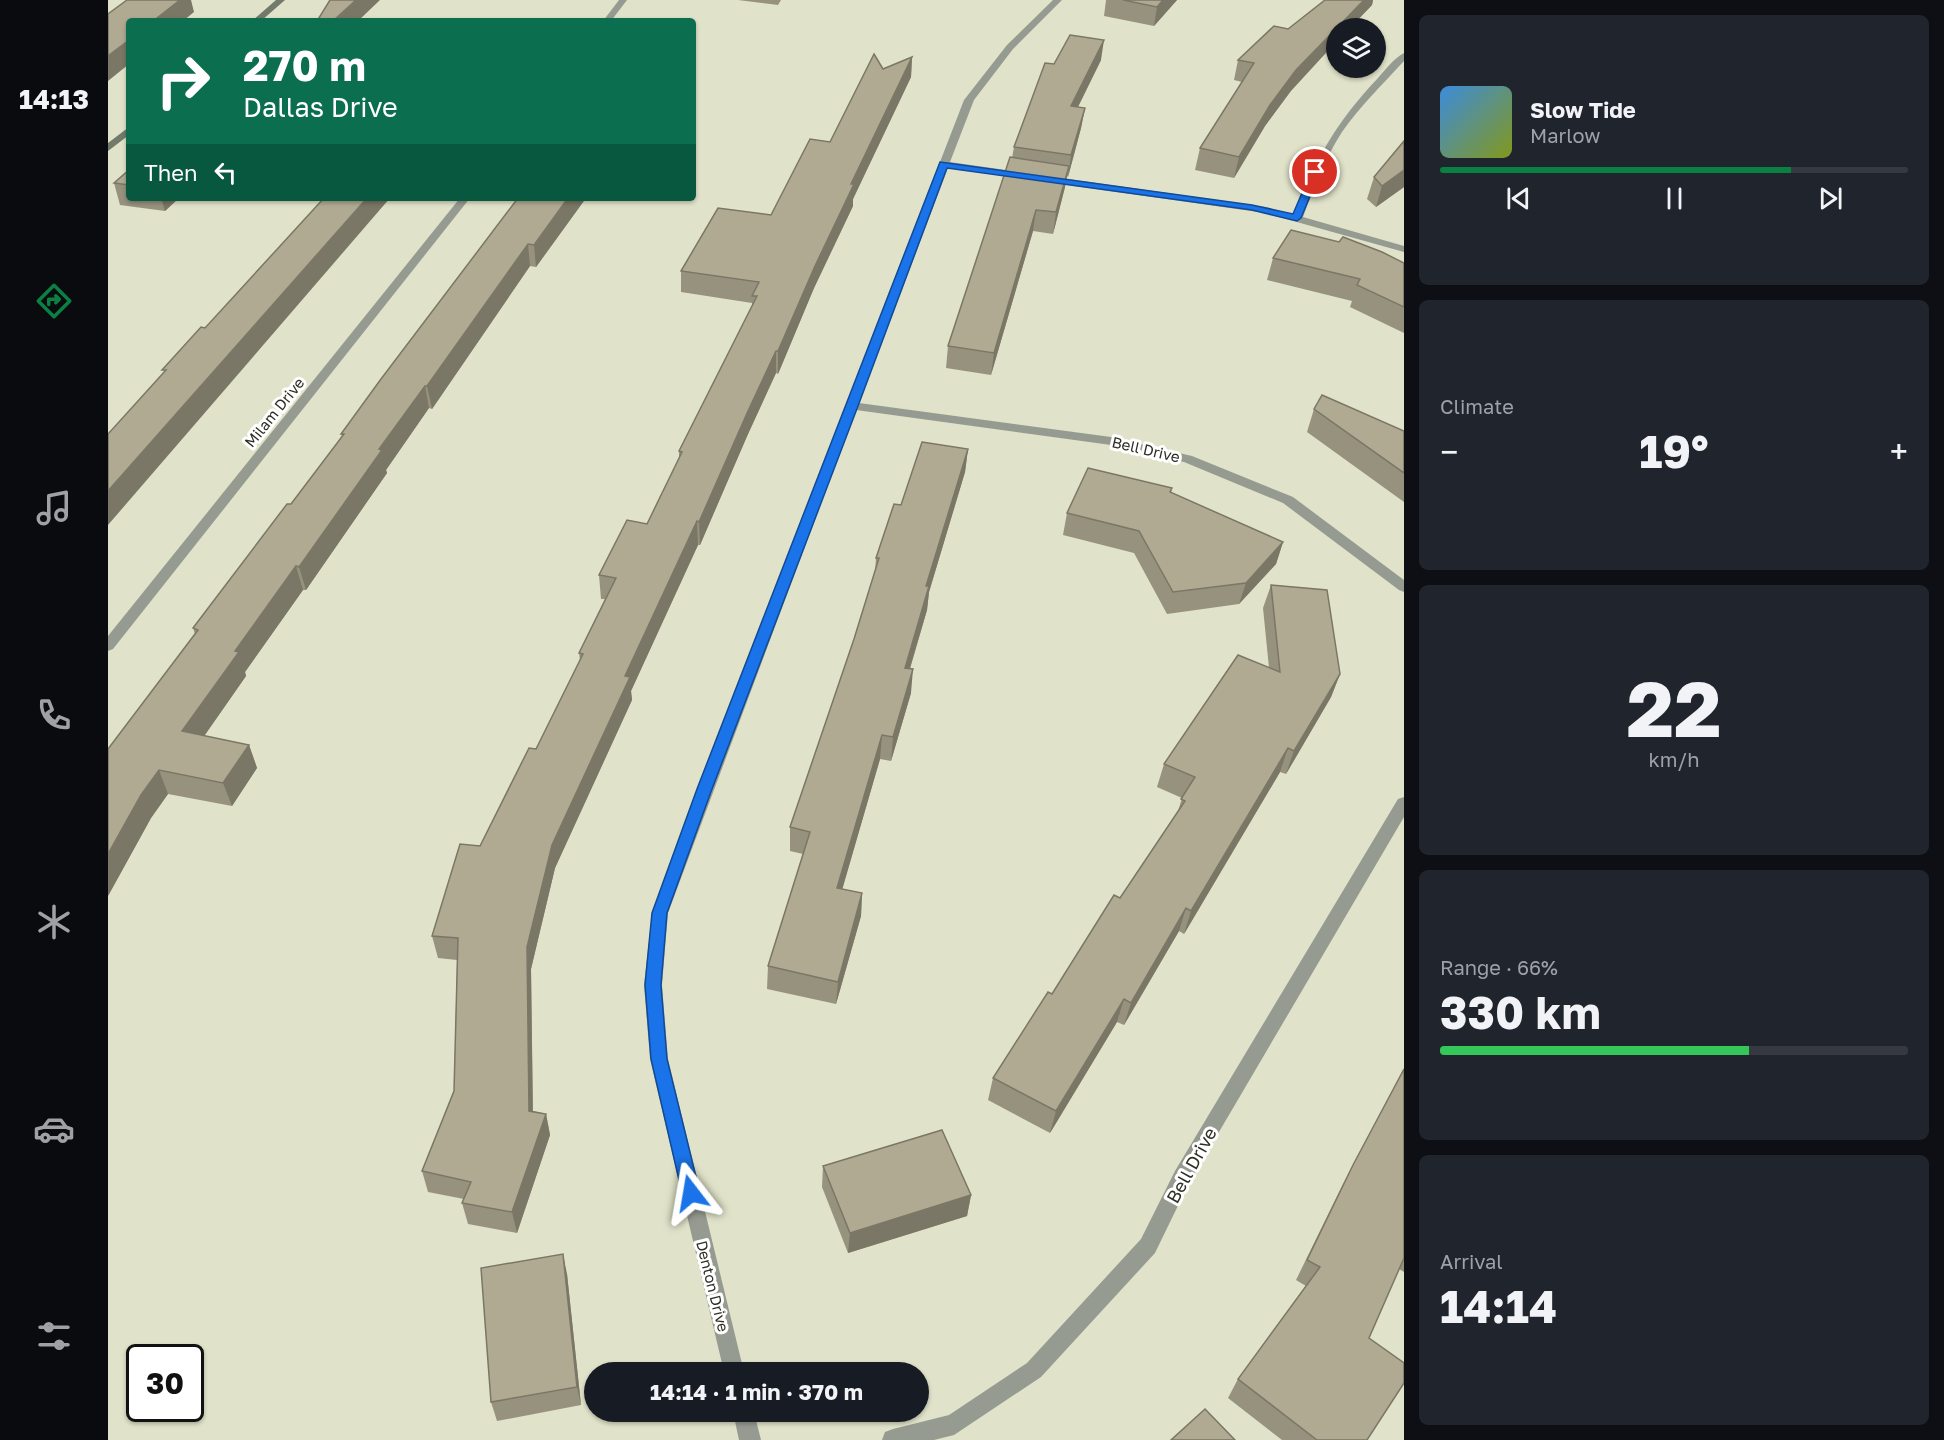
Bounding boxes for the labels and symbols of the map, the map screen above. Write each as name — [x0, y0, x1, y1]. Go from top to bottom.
pin — [1289, 146, 1340, 197]
street label: Milam Drive — [240, 373, 308, 450]
street label: Bell Drive — [1110, 432, 1182, 466]
street label: Bell Drive — [1161, 1123, 1221, 1207]
position arrow — [659, 1161, 723, 1225]
street label: Denton Drive — [693, 1238, 733, 1334]
speed limit sign: 30 — [126, 1344, 204, 1422]

